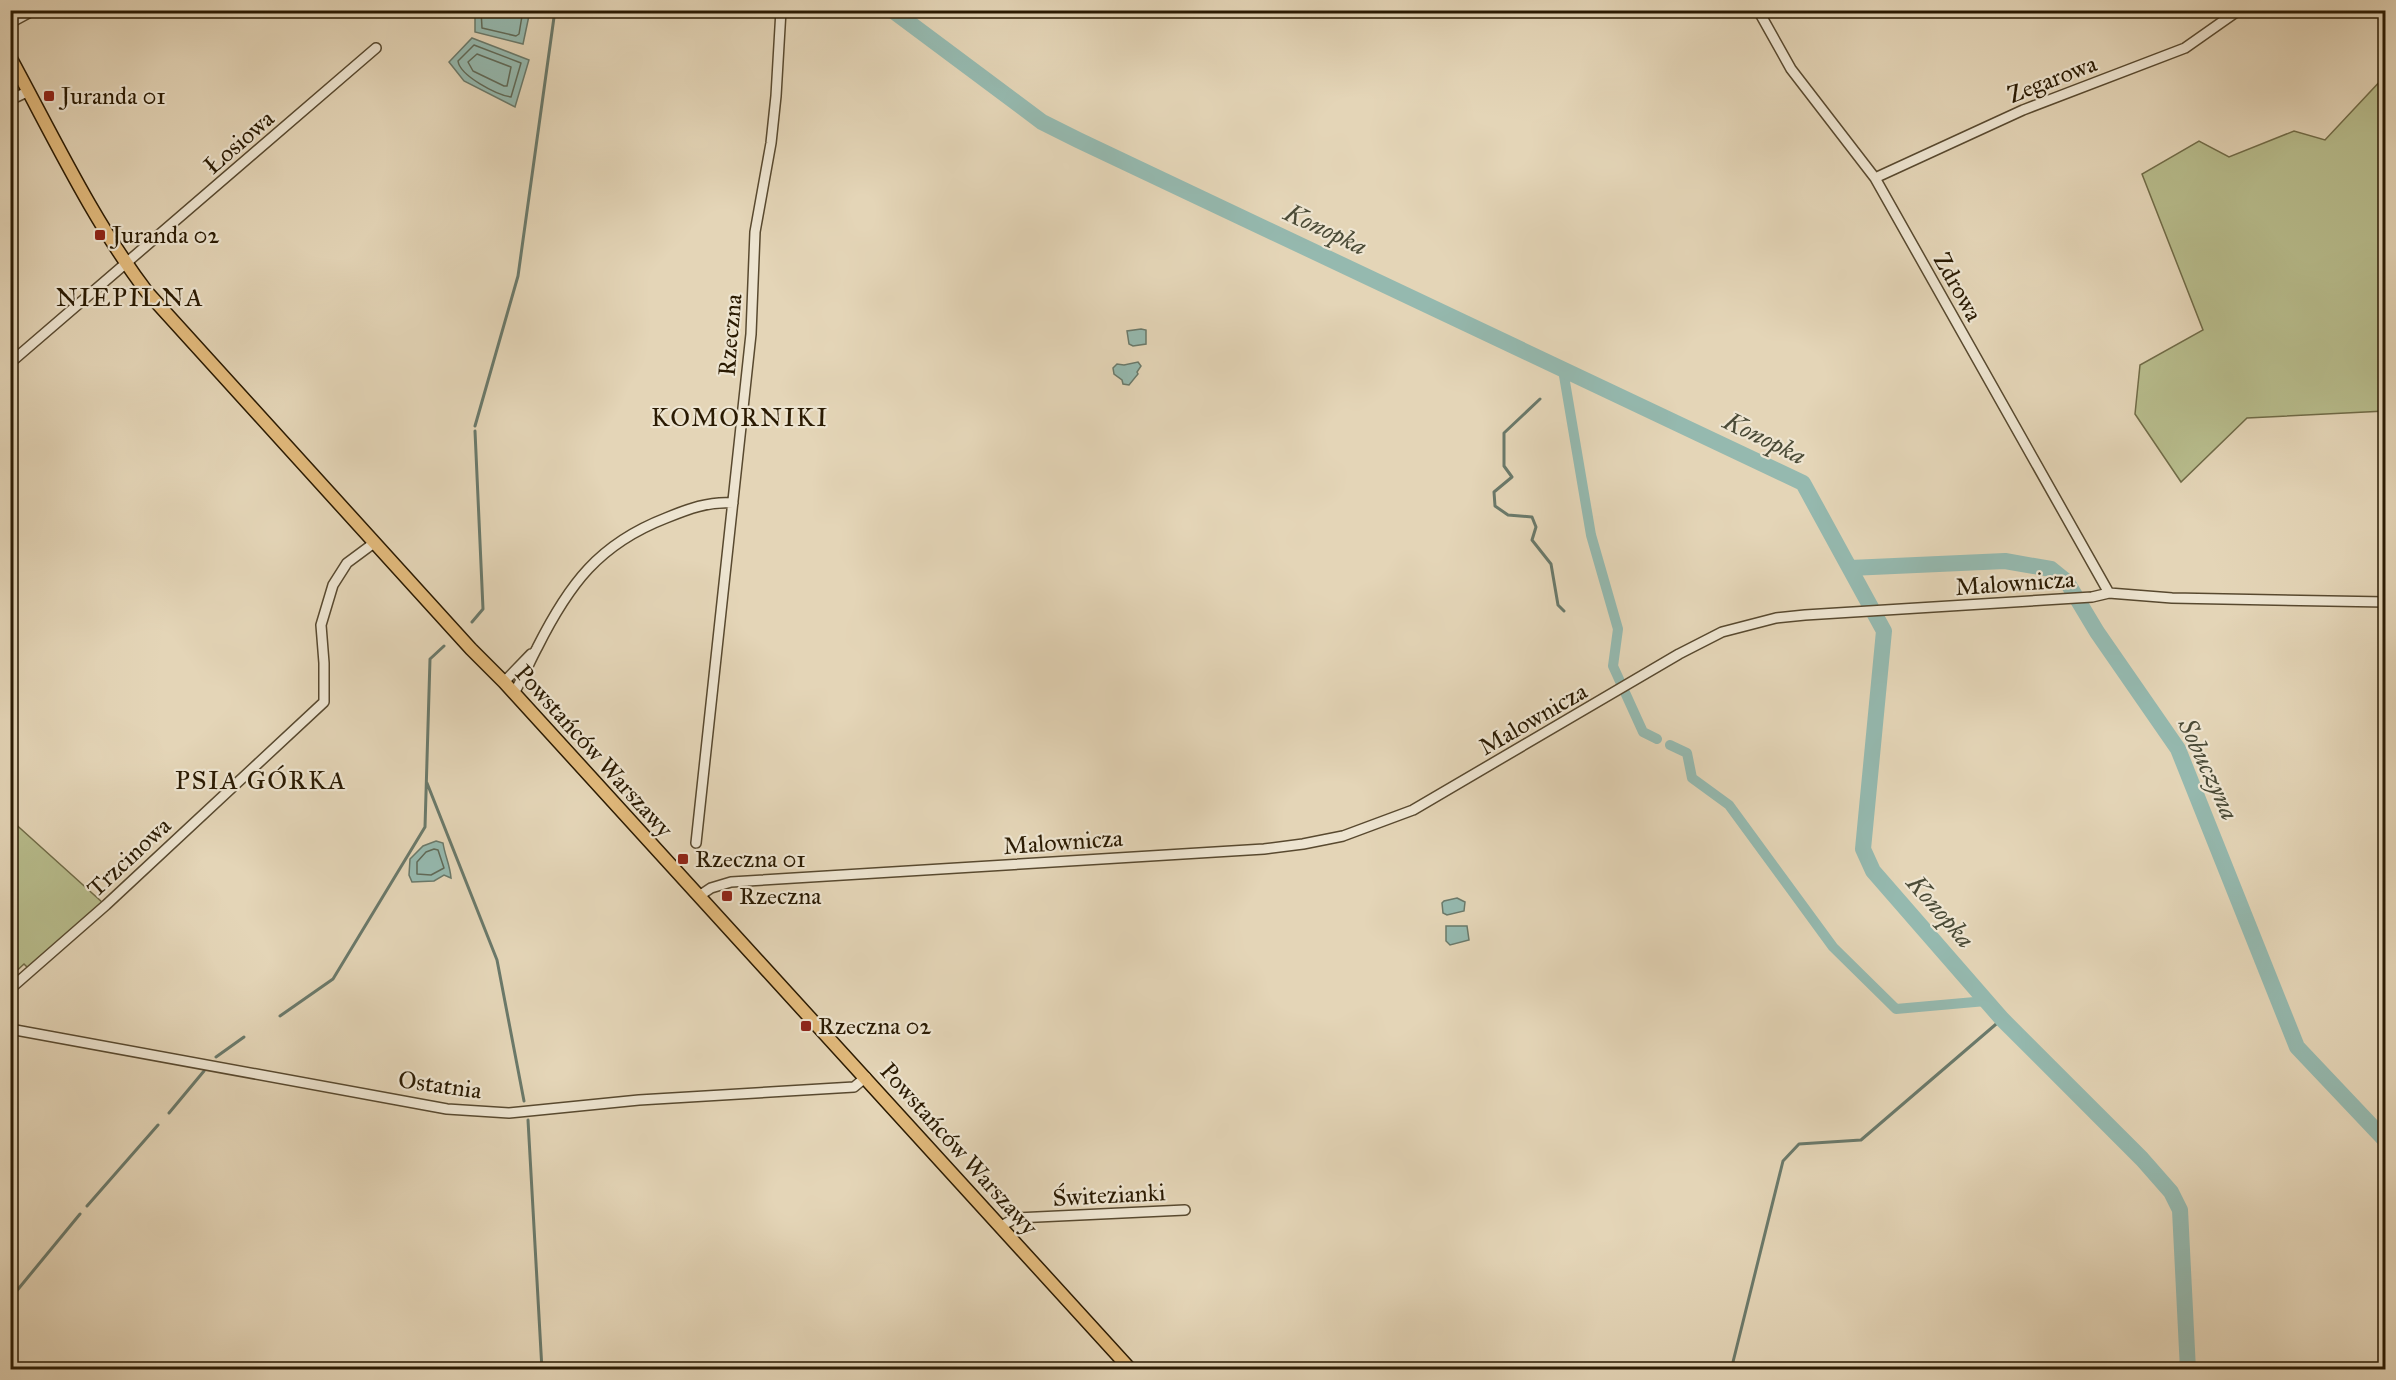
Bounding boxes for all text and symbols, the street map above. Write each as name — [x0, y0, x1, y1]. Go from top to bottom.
street label: Zegarowa — [2003, 48, 2102, 110]
place label: Juranda 01 — [58, 81, 166, 111]
marker: Juranda 01 — [42, 89, 56, 103]
street label: Łosiowa — [198, 103, 281, 181]
water label: Konopka — [1277, 195, 1372, 263]
place label: Juranda 02 — [109, 220, 219, 250]
marker: Juranda 02 — [93, 228, 107, 242]
street label: Zdrowa — [1927, 247, 1989, 327]
district label: NIEPILNA — [56, 281, 204, 313]
street label: Rzeczna — [711, 292, 749, 377]
district label: KOMORNIKI — [651, 401, 829, 433]
water label: Konopka — [1716, 404, 1811, 472]
street label: Malownicza — [1954, 564, 2077, 602]
street label: Powstańców Warszawy — [509, 658, 680, 844]
street label: Malownicza — [1474, 676, 1593, 762]
water label: Sobuczyna — [2171, 712, 2246, 825]
district label: PSIA GÓRKA — [175, 764, 347, 796]
street label: Trzcinowa — [81, 810, 178, 903]
street label: Malownicza — [1002, 823, 1125, 861]
place label: Rzeczna 01 — [695, 844, 806, 874]
marker: Rzeczna 01 — [676, 852, 690, 866]
water label: Konopka — [1898, 866, 1982, 955]
place label: Rzeczna — [739, 881, 822, 911]
marker: Rzeczna — [720, 889, 734, 903]
place label: Rzeczna 02 — [818, 1011, 931, 1041]
marker: Rzeczna 02 — [799, 1019, 813, 1033]
street label: Powstańców Warszawy — [874, 1056, 1045, 1242]
street label: Ostatnia — [396, 1064, 484, 1106]
street label: Świtezianki — [1052, 1177, 1167, 1213]

